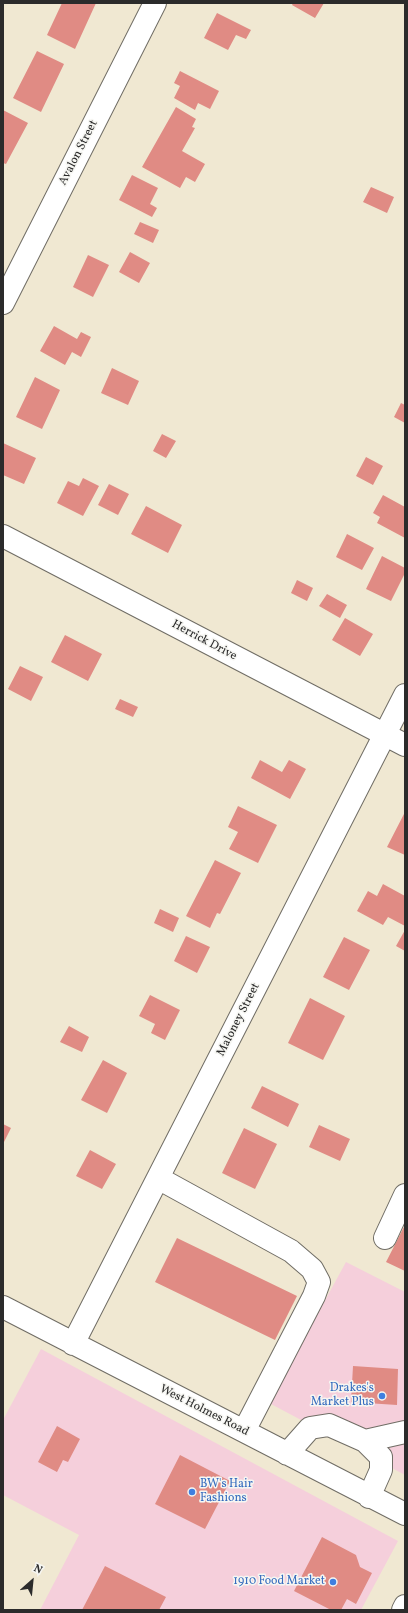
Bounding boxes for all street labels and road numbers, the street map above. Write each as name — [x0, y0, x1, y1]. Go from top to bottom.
street label: Avalon Street — [56, 118, 102, 188]
street label: Herrick Drive — [169, 618, 239, 664]
street label: Maloney Street — [214, 981, 264, 1059]
street label: West Holmes Road — [157, 1382, 251, 1440]

